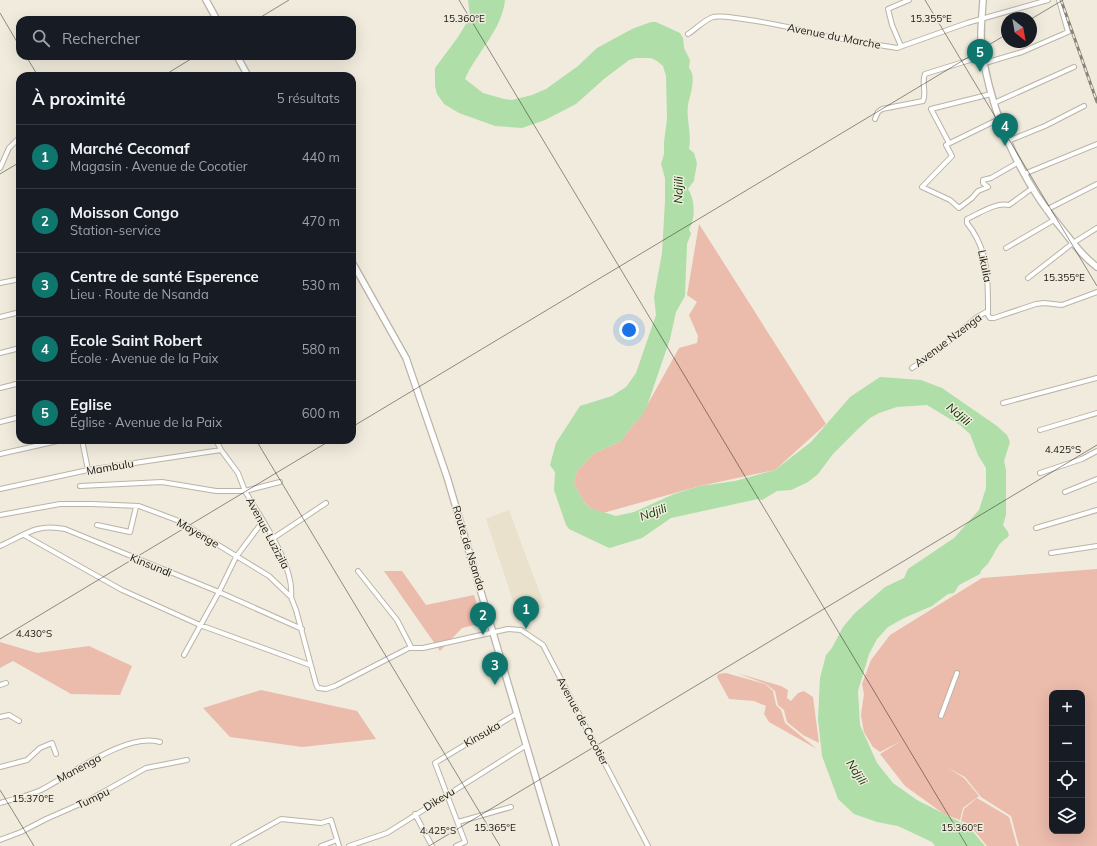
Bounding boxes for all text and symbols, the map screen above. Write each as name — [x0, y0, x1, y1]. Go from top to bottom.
text: 15.360°E — [443, 12, 485, 25]
text: 15.355°E — [910, 12, 952, 25]
north arrow — [1001, 12, 1037, 48]
search box — [16, 16, 356, 60]
street label: Avenue du Marche — [786, 20, 882, 52]
icon: search — [30, 27, 52, 49]
text: Rechercher — [62, 29, 140, 48]
pin: 5 — [967, 39, 993, 72]
text: À proximité — [32, 88, 126, 109]
text: 5 résultats — [277, 90, 340, 106]
pin: 4 — [992, 113, 1018, 146]
text: Marché Cecomaf — [70, 139, 190, 158]
text: 1 — [41, 149, 49, 165]
text: 440 m — [302, 149, 340, 165]
text: Magasin · Avenue de Cocotier — [70, 158, 247, 174]
water label: Ndjili — [670, 176, 686, 204]
text: Moisson Congo — [70, 203, 179, 222]
text: 2 — [41, 213, 49, 229]
text: 470 m — [302, 213, 340, 229]
text: Station-service — [70, 222, 161, 238]
street label: Likulia — [975, 249, 995, 283]
text: Centre de santé Esperence — [70, 267, 259, 286]
text: 15.355°E — [1043, 271, 1085, 284]
text: 3 — [41, 277, 49, 293]
text: 530 m — [302, 277, 340, 293]
text: Lieu · Route de Nsanda — [70, 286, 209, 302]
street label: Avenue Nzenga — [912, 310, 984, 370]
your location — [619, 320, 639, 340]
text: Ecole Saint Robert — [70, 331, 202, 350]
text: 4 — [41, 341, 49, 357]
text: 580 m — [302, 341, 340, 357]
text: École · Avenue de la Paix — [70, 350, 219, 366]
text: Eglise — [70, 395, 112, 414]
water label: Ndjili — [944, 399, 974, 429]
text: 5 — [41, 405, 49, 421]
text: 600 m — [302, 405, 340, 421]
text: Église · Avenue de la Paix — [70, 414, 222, 430]
text: 4.425°S — [1045, 443, 1081, 456]
street label: Mambulu — [85, 456, 135, 478]
street label: Avenue Luzizila — [243, 495, 293, 571]
water label: Ndjili — [637, 500, 669, 524]
street label: Route de Nsanda — [449, 504, 489, 592]
street label: Mayenge — [174, 515, 222, 551]
street label: Kinsundi — [128, 550, 174, 580]
pin: 1 — [513, 596, 539, 629]
pin: 2 — [470, 602, 496, 635]
text: 4.430°S — [16, 627, 52, 640]
pin: 3 — [482, 652, 508, 685]
street label: Avenue de Cocotier — [554, 674, 612, 768]
map controls — [1049, 690, 1085, 834]
button: + — [1049, 690, 1085, 726]
street label: Kinsuka — [461, 718, 503, 750]
button: − — [1049, 726, 1085, 762]
street label: Manenga — [54, 751, 104, 785]
water label: Ndjili — [843, 756, 871, 788]
button: locate — [1049, 762, 1085, 798]
street label: Tumpu — [74, 784, 112, 812]
street label: Dikevu — [421, 784, 457, 814]
text: 15.370°E — [12, 792, 54, 805]
button: layers — [1049, 798, 1085, 834]
text: 15.365°E — [474, 821, 516, 834]
text: 15.360°E — [941, 821, 983, 834]
text: 4.425°S — [420, 824, 456, 837]

